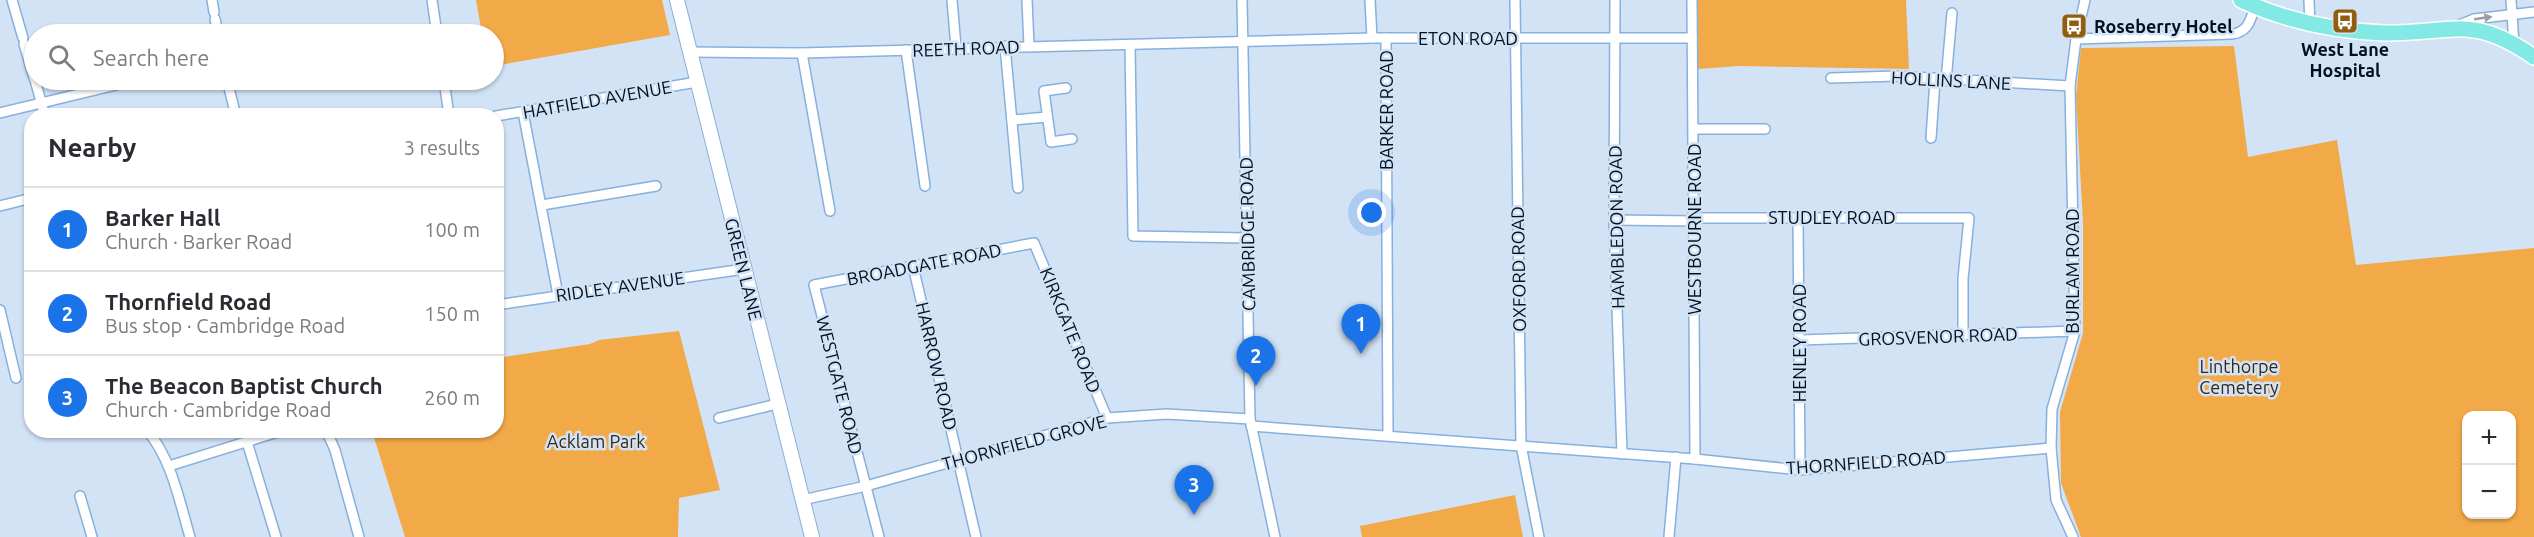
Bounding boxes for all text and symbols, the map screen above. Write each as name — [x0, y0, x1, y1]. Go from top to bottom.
bus stop icon: West Lane Hospital — [2330, 6, 2360, 36]
bus stop icon: Roseberry Hotel — [2059, 11, 2089, 41]
one-way arrow — [2474, 13, 2493, 22]
place label: Roseberry Hotel — [2094, 16, 2233, 36]
search box — [24, 24, 504, 90]
street label: ETON ROAD — [1418, 28, 1518, 48]
street label: REETH ROAD — [912, 36, 1020, 60]
place label: West Lane Hospital — [2301, 39, 2389, 80]
icon: search — [45, 41, 78, 74]
text: Search here — [93, 45, 209, 70]
street label: BARKER ROAD — [1376, 50, 1396, 170]
street label: HOLLINS LANE — [1890, 67, 2012, 93]
street label: HATFIELD AVENUE — [521, 76, 673, 122]
text: Nearby — [48, 133, 136, 162]
text: 3 results — [404, 136, 480, 159]
street label: WESTBOURNE ROAD — [1684, 143, 1704, 315]
street label: HAMBLEDON ROAD — [1605, 145, 1627, 309]
street label: CAMBRIDGE ROAD — [1236, 157, 1258, 311]
your location — [1357, 198, 1386, 227]
text: Barker Hall — [105, 205, 220, 230]
street label: OXFORD ROAD — [1507, 206, 1529, 332]
street label: STUDLEY ROAD — [1768, 207, 1896, 227]
street label: BURLAM ROAD — [2062, 208, 2082, 334]
street label: GREEN LANE — [722, 216, 766, 322]
text: 1 — [62, 218, 73, 241]
text: 100 m — [424, 218, 480, 241]
text: Church · Barker Road — [105, 230, 292, 253]
street label: BROADGATE ROAD — [845, 239, 1003, 289]
street label: KIRKGATE ROAD — [1037, 264, 1105, 396]
street label: RIDLEY AVENUE — [554, 267, 686, 305]
street label: HENLEY ROAD — [1789, 284, 1809, 402]
text: Thornfield Road — [105, 289, 271, 314]
street label: HARROW ROAD — [913, 300, 961, 432]
text: 2 — [62, 302, 73, 325]
text: 150 m — [424, 302, 480, 325]
pin: 1 — [1342, 304, 1380, 354]
text: Bus stop · Cambridge Road — [105, 314, 345, 337]
street label: WESTGATE ROAD — [813, 314, 867, 456]
street label: GROSVENOR ROAD — [1858, 323, 2018, 349]
pin: 2 — [1236, 336, 1276, 386]
park label: Linthorpe Cemetery — [2199, 356, 2279, 397]
text: The Beacon Baptist Church — [105, 373, 383, 398]
text: 3 — [62, 386, 73, 409]
text: 260 m — [424, 386, 480, 409]
text: Church · Cambridge Road — [105, 398, 331, 421]
street label: THORNFIELD GROVE — [940, 410, 1108, 474]
map controls — [2462, 411, 2516, 519]
button: + — [2462, 411, 2516, 465]
park label: Acklam Park — [547, 431, 645, 451]
street label: THORNFIELD ROAD — [1785, 446, 1947, 478]
button: − — [2462, 465, 2516, 519]
pin: 3 — [1174, 466, 1214, 515]

